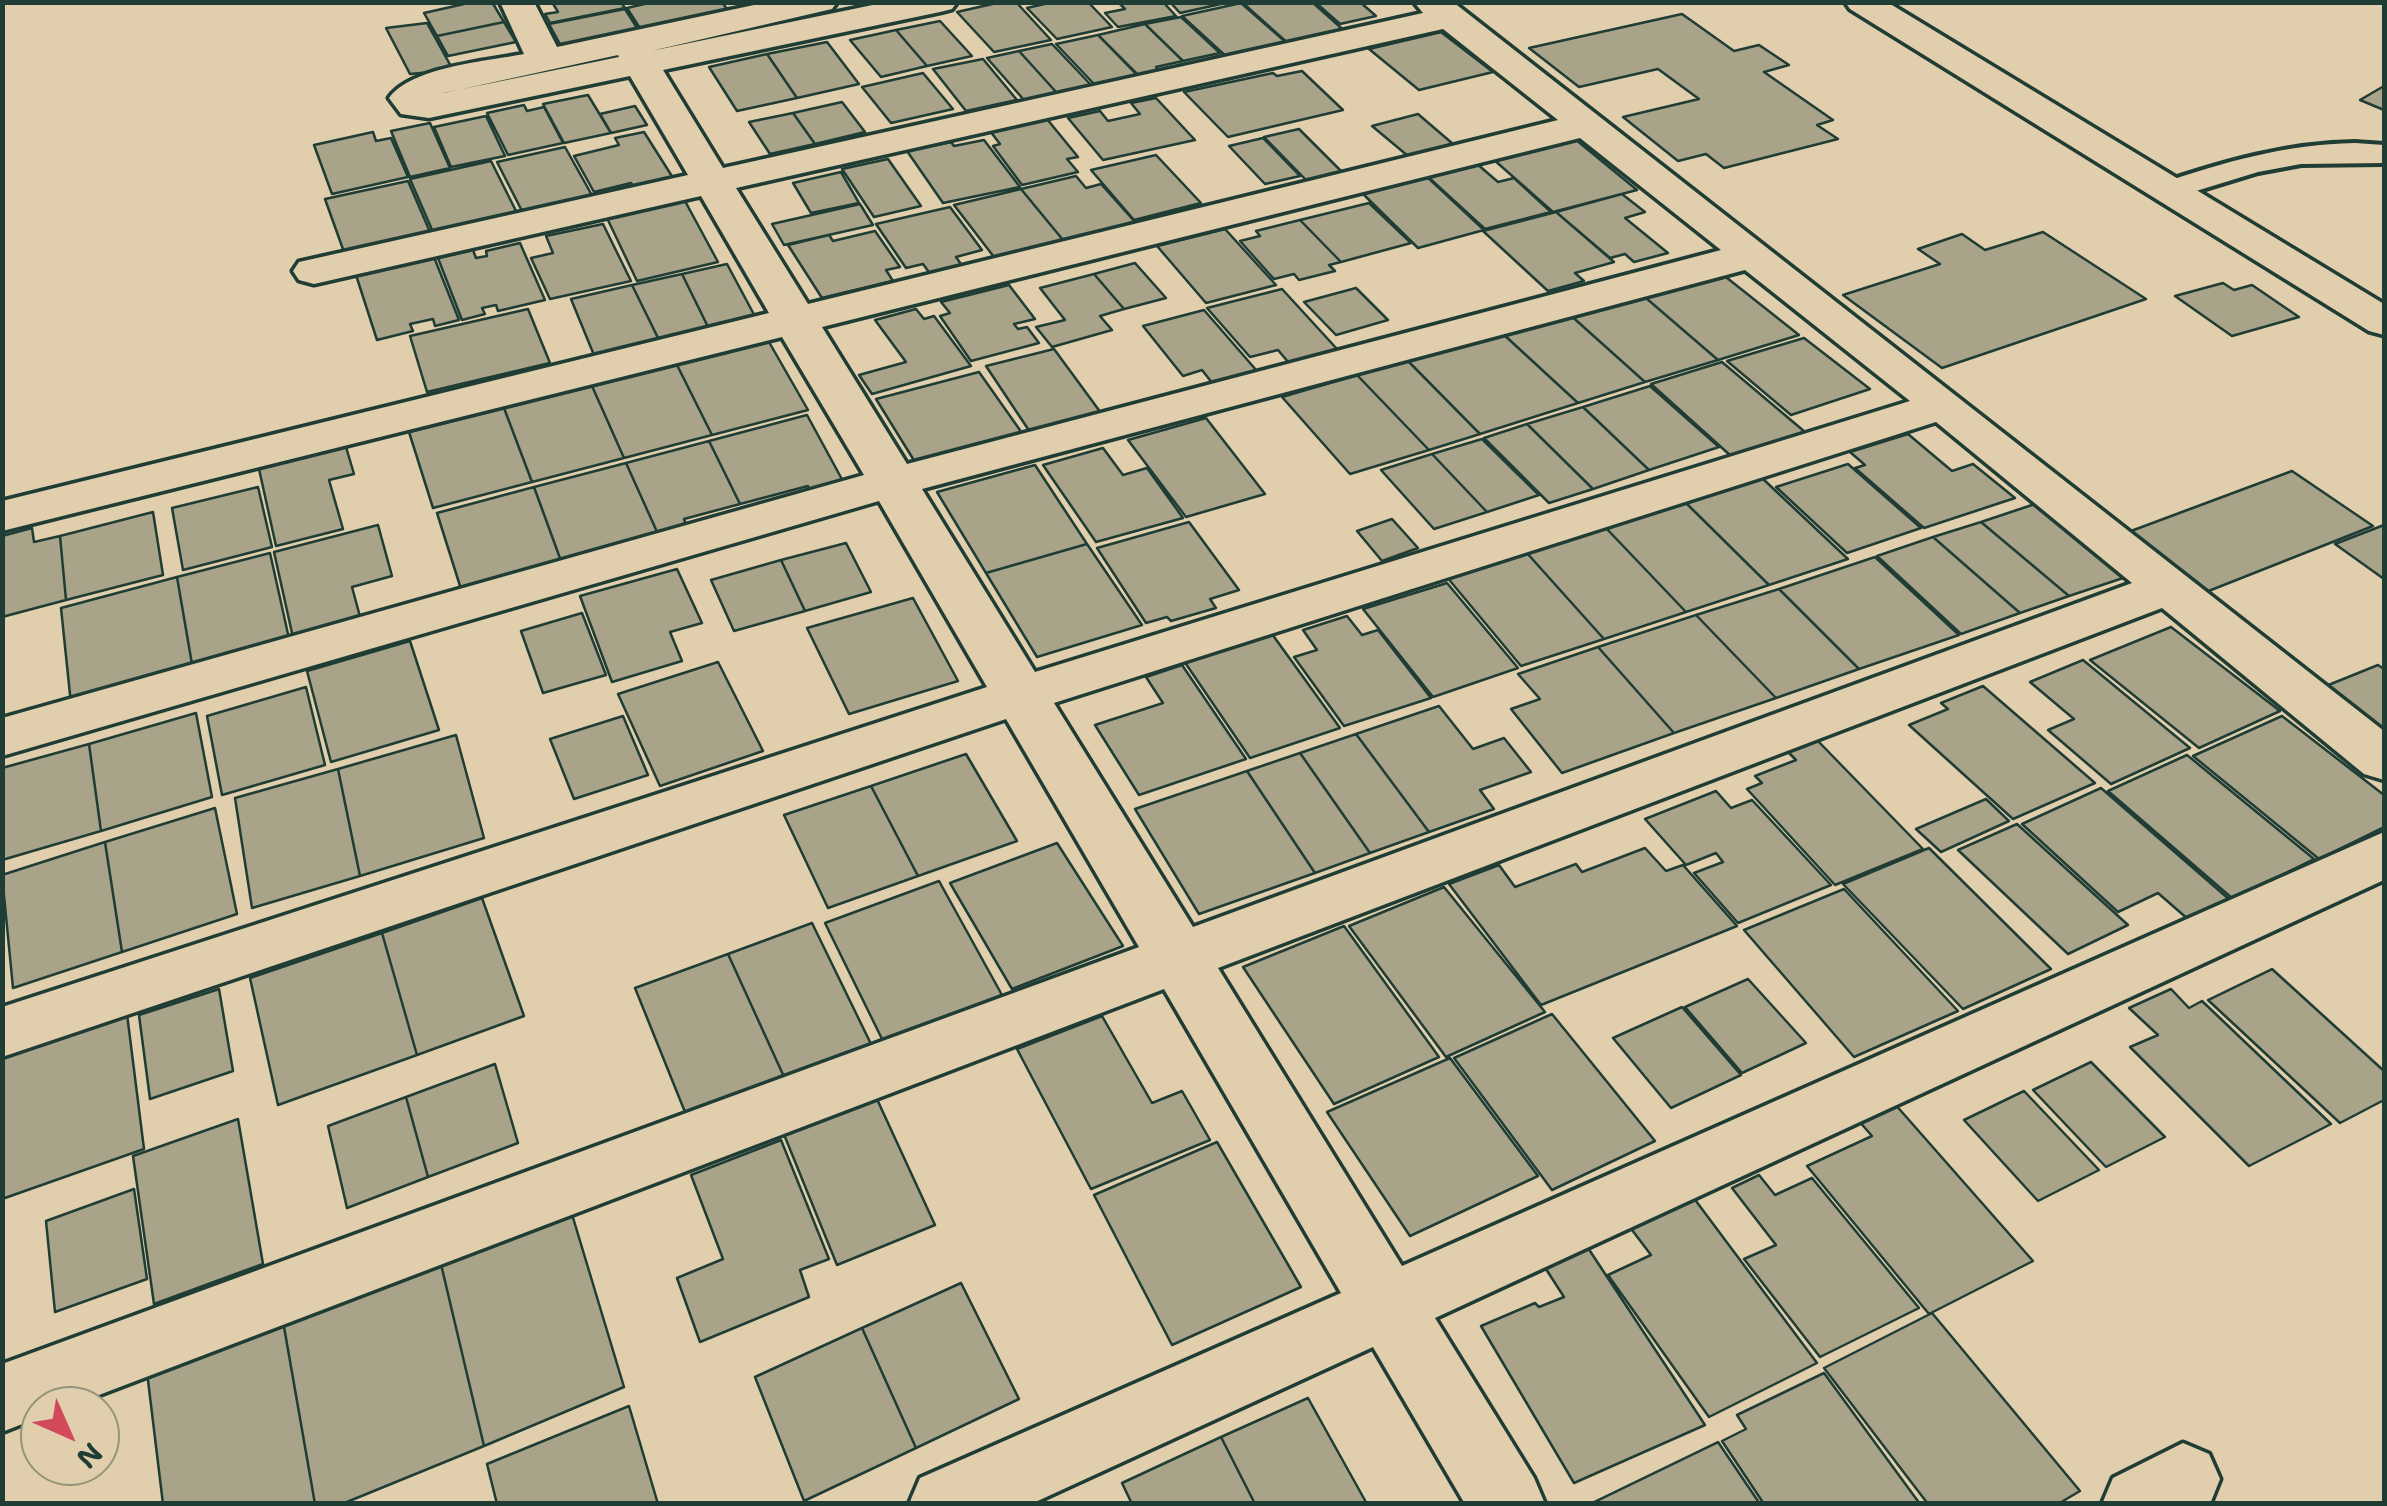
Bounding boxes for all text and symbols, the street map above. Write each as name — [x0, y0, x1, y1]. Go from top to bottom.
north arrow — [20, 1386, 120, 1486]
text: N — [69, 1435, 111, 1477]

